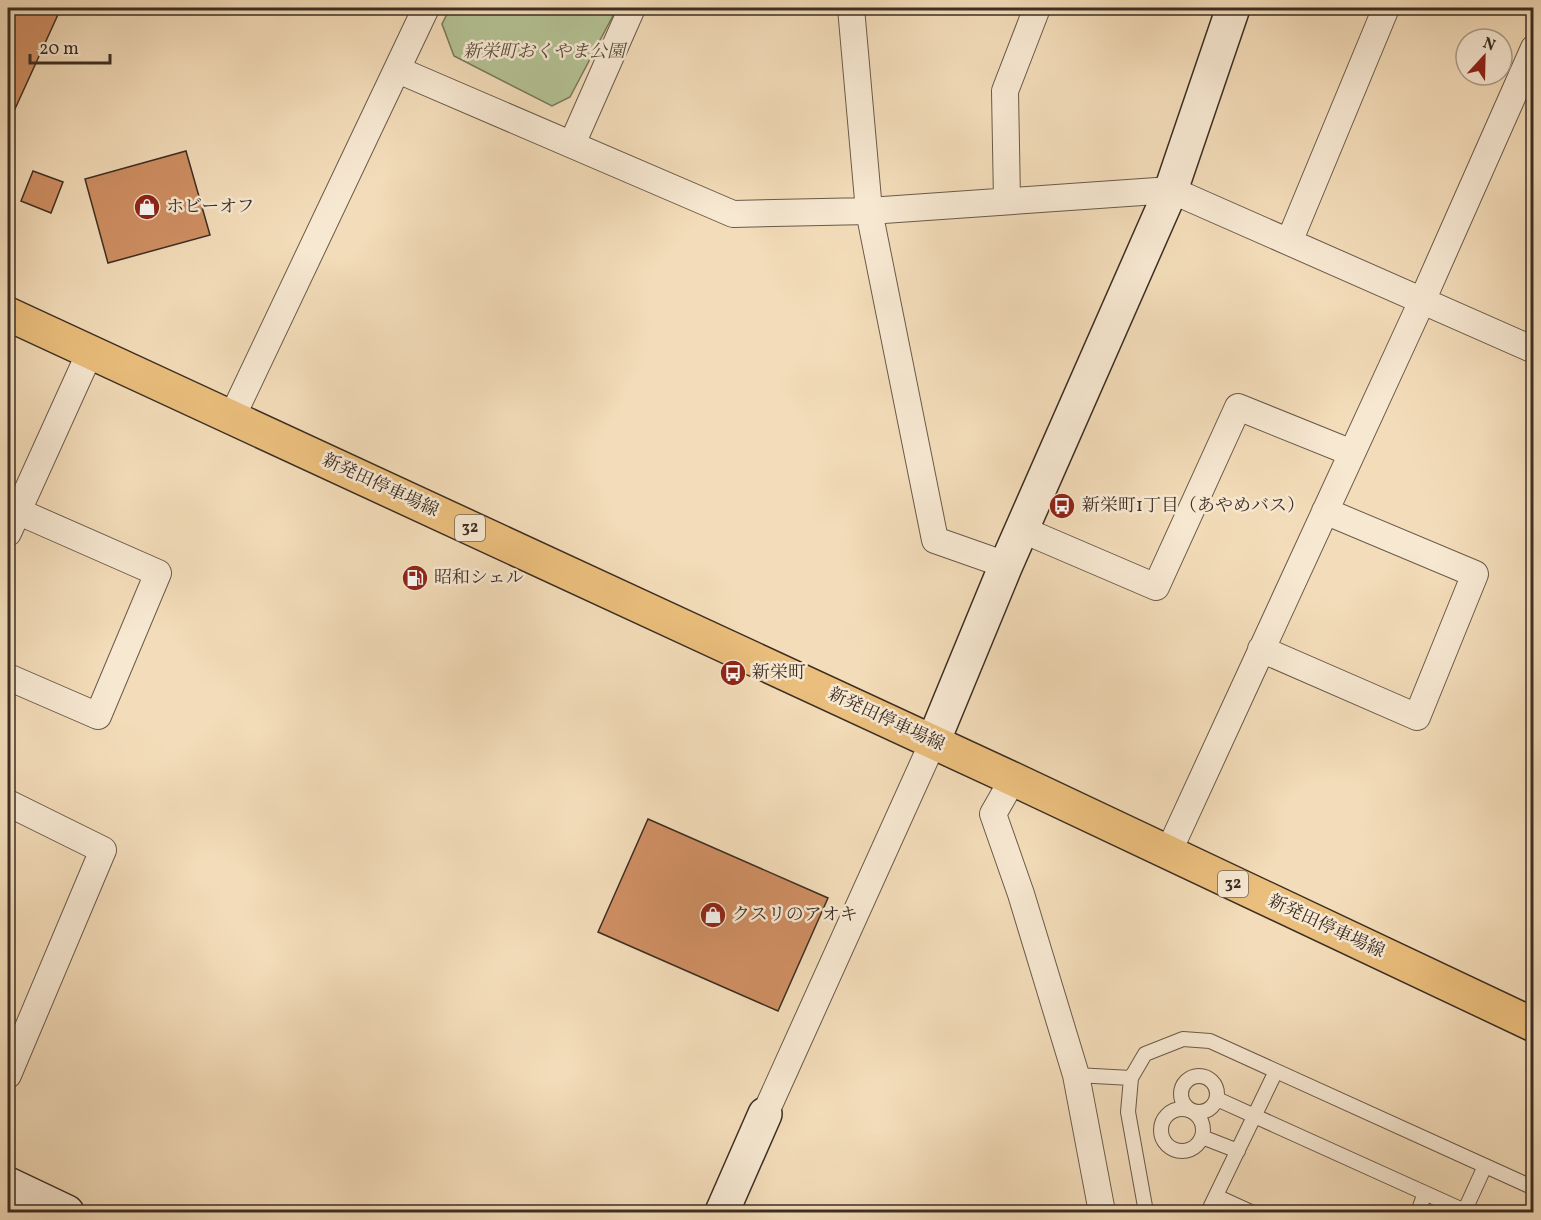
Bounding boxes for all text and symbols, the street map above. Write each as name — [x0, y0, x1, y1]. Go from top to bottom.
scale bar — [30, 27, 110, 65]
north arrow — [1454, 27, 1514, 87]
text: N — [1479, 33, 1499, 57]
text: 20 m — [39, 37, 79, 62]
park label: 新栄町おくやま公園 — [463, 40, 628, 65]
shop icon: ホビーオフ — [132, 192, 162, 222]
place label: ホビーオフ — [166, 195, 254, 220]
street label: 新発田停車場線 — [318, 448, 442, 524]
bus stop icon: 新栄町1丁目（あやめバス） — [1047, 491, 1077, 521]
place label: 新栄町1丁目（あやめバス） — [1082, 494, 1305, 519]
road number: 32 — [455, 515, 485, 541]
fuel station icon: 昭和シェル — [400, 563, 430, 593]
place label: 昭和シェル — [434, 566, 524, 591]
bus stop icon: 新栄町 — [718, 658, 748, 688]
place label: 新栄町 — [752, 661, 806, 686]
street label: 新発田停車場線 — [824, 682, 948, 758]
road number: 32 — [1218, 871, 1248, 897]
street label: 新発田停車場線 — [1264, 889, 1388, 965]
shop icon: クスリのアオキ — [698, 900, 728, 930]
place label: クスリのアオキ — [732, 903, 858, 928]

